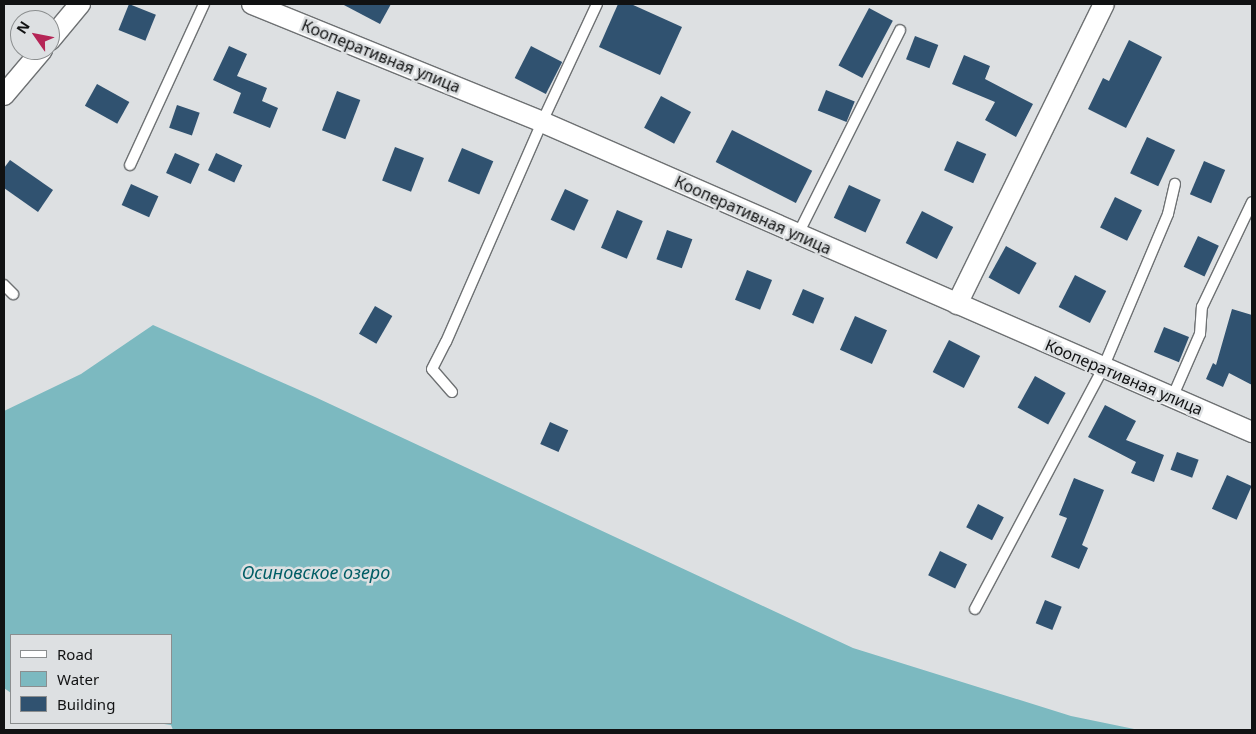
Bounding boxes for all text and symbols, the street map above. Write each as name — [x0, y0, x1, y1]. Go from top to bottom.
north arrow — [10, 10, 60, 60]
street label: Кооперативная улица — [299, 15, 463, 97]
text: N — [12, 17, 34, 37]
street label: Кооперативная улица — [672, 172, 834, 258]
street label: Кооперативная улица — [1042, 335, 1206, 419]
water label: Осиновское озеро — [242, 561, 390, 583]
legend — [10, 634, 172, 724]
text: Road — [57, 644, 93, 664]
text: Water — [57, 669, 99, 689]
text: Building — [57, 694, 115, 714]

